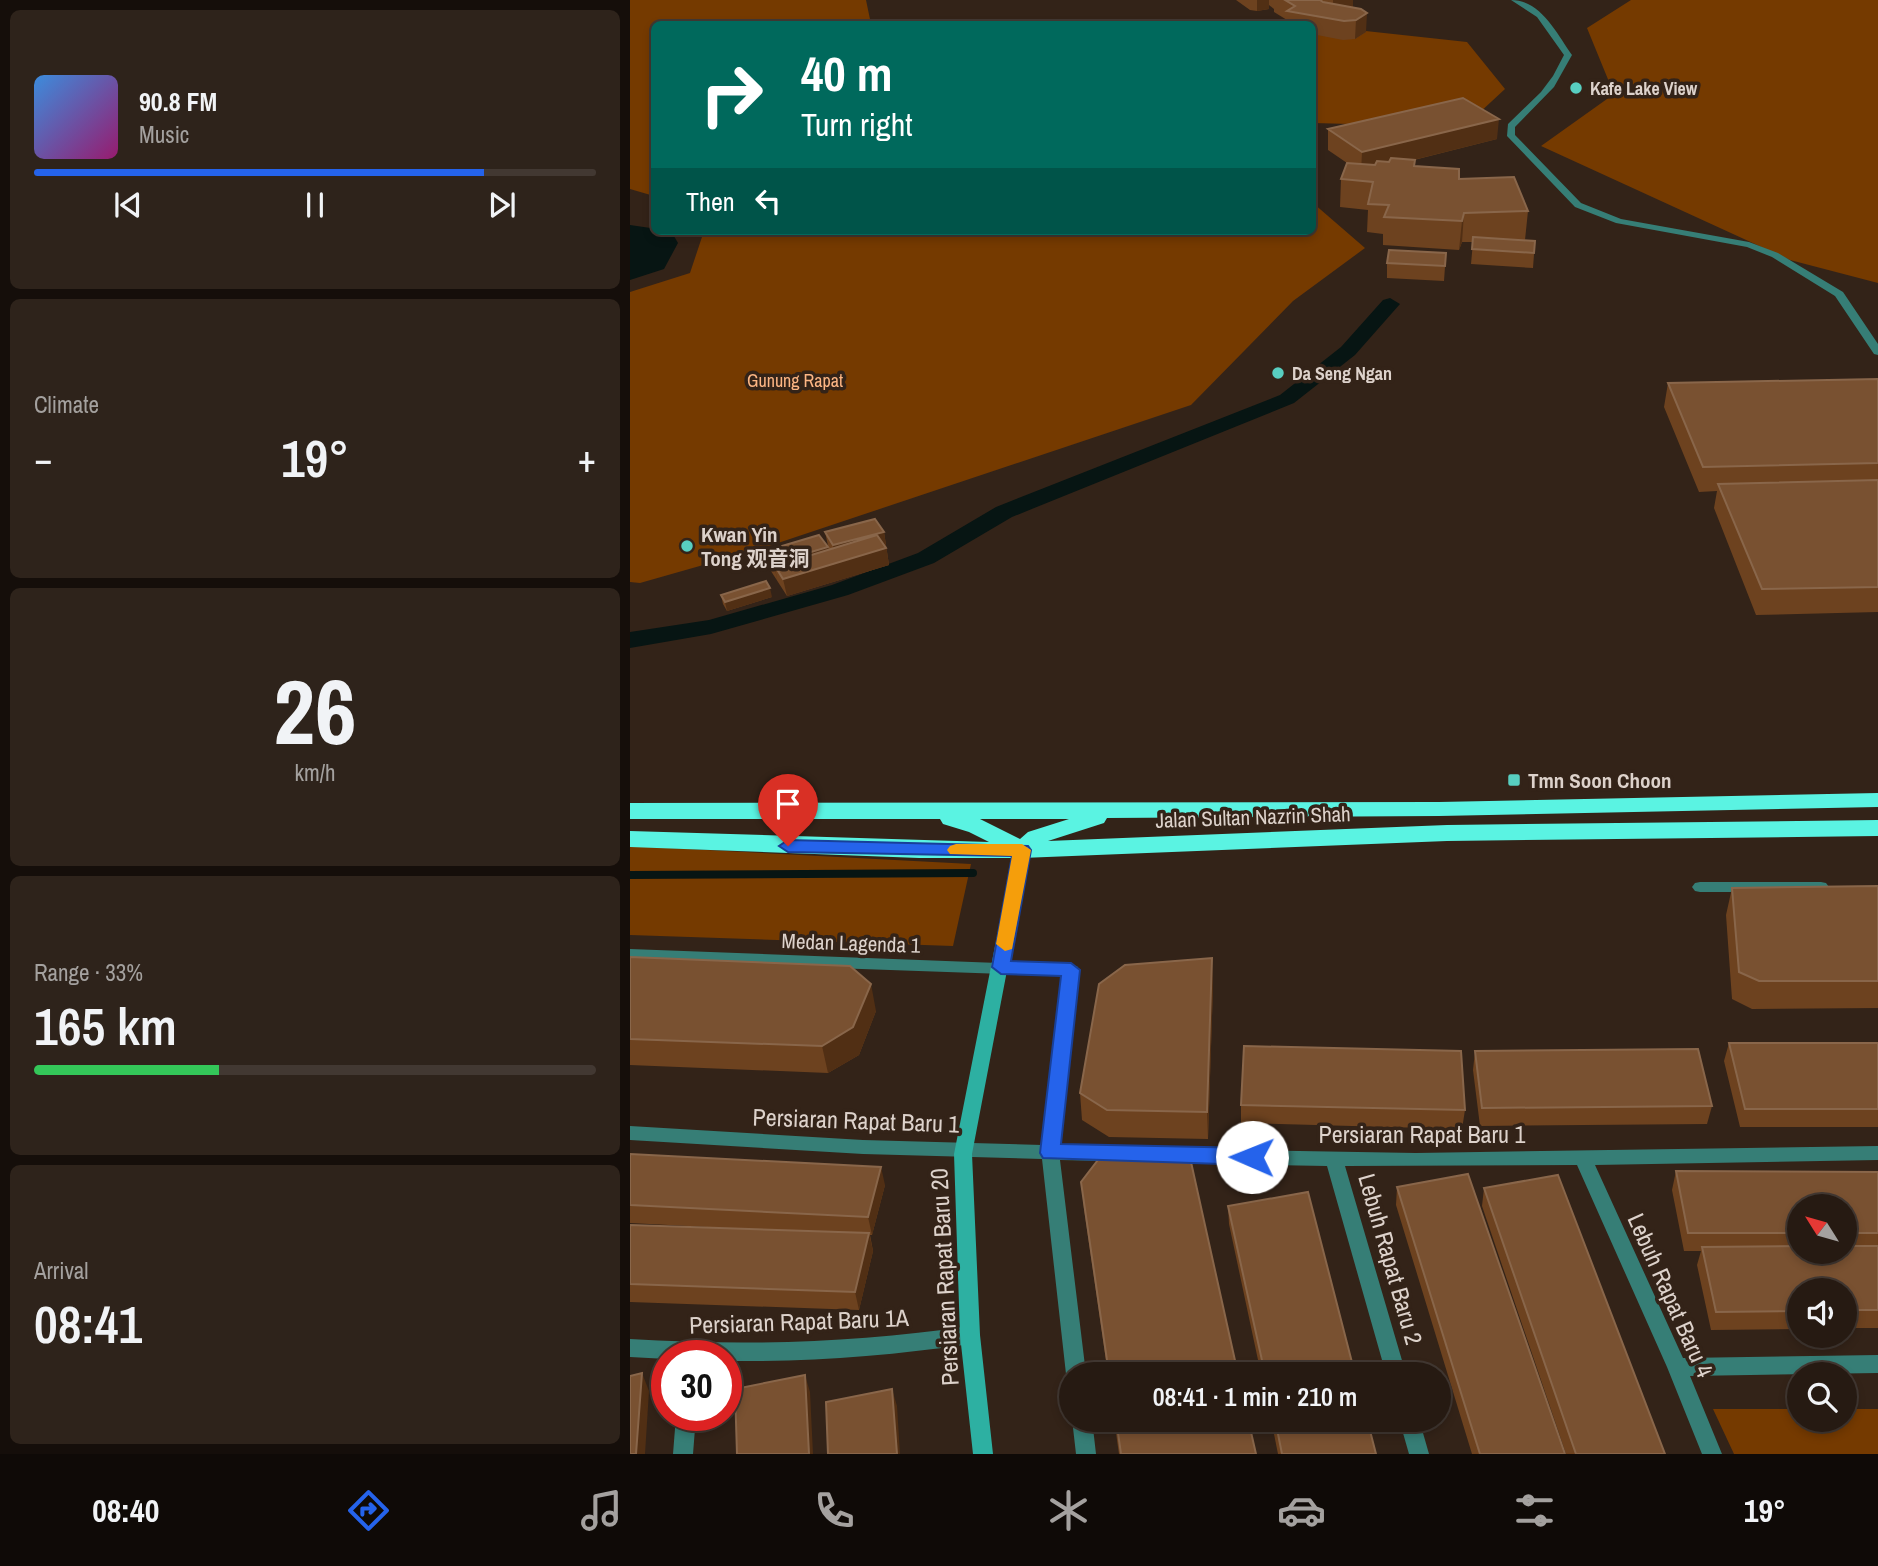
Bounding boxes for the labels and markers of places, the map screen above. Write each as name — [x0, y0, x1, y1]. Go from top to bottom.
place label: Kafe Lake View — [1590, 76, 1698, 101]
marker: Kafe Lake View — [1568, 80, 1584, 96]
place label: Da Seng Ngan — [1292, 361, 1392, 386]
marker: Da Seng Ngan — [1270, 365, 1286, 381]
place label: Kwan Yin Tong 观音洞 — [701, 520, 810, 573]
marker: Kwan Yin Tong 观音洞 — [679, 538, 695, 554]
place label: Tmn Soon Choon — [1528, 766, 1672, 795]
marker: Tmn Soon Choon — [1506, 772, 1522, 788]
pin — [758, 774, 818, 846]

